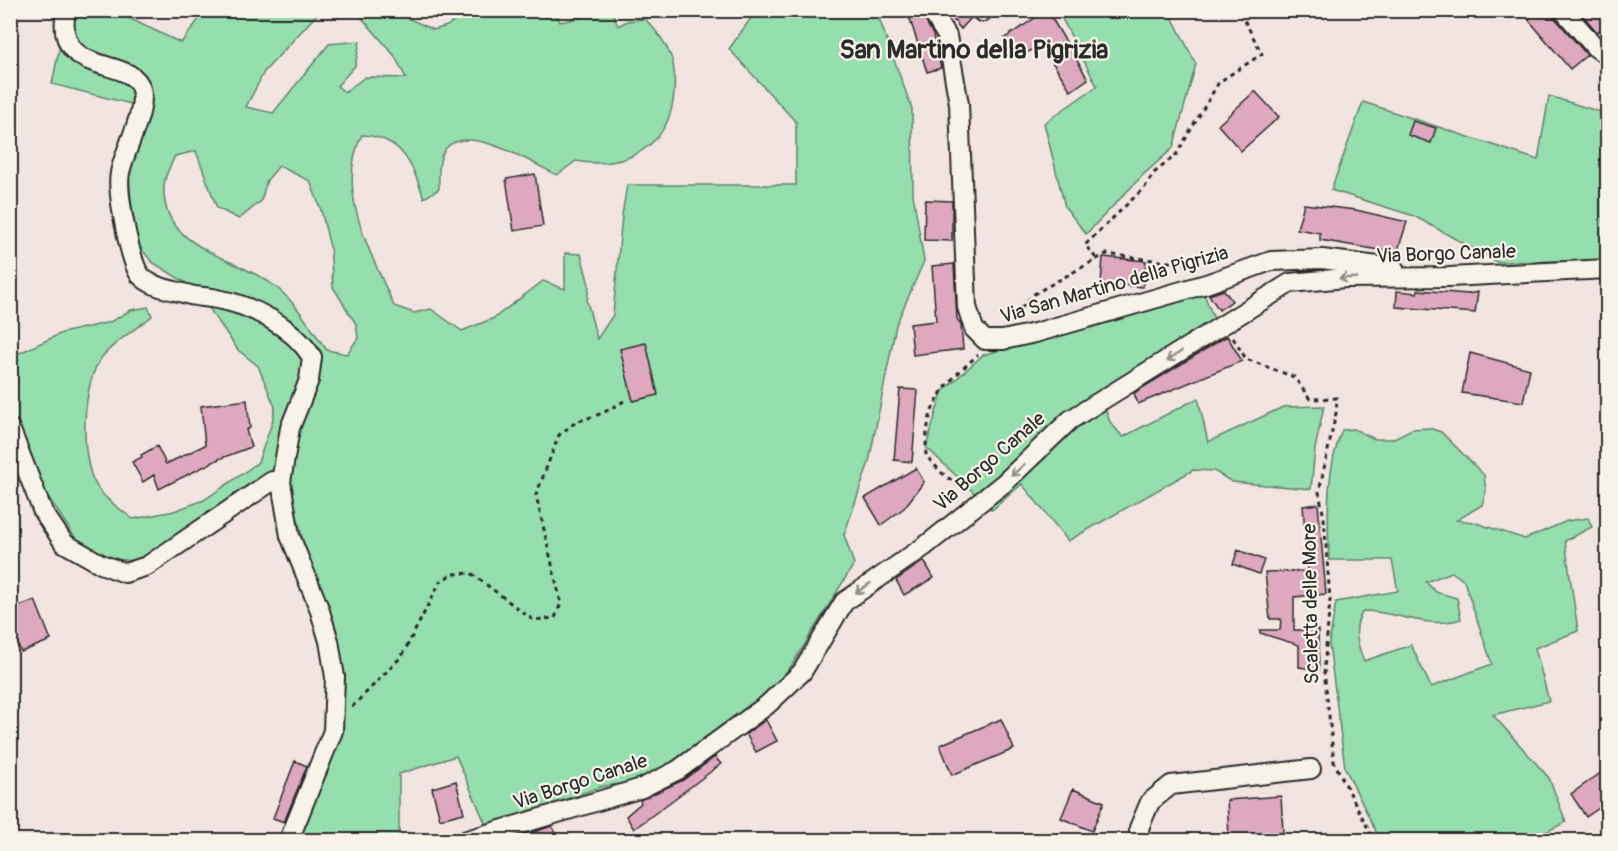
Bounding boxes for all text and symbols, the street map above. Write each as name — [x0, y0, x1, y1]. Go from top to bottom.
district label: San Martino della Pigrizia — [840, 34, 1108, 66]
street label: Via Borgo Canale — [1376, 239, 1516, 268]
street label: Via San Martino della Pigrizia — [997, 240, 1231, 329]
one-way arrow — [1339, 273, 1359, 284]
one-way arrow — [1166, 350, 1183, 362]
street label: Via Borgo Canale — [928, 406, 1050, 517]
one-way arrow — [1011, 463, 1026, 477]
street label: Scaletta delle More — [1297, 523, 1324, 685]
one-way arrow — [855, 582, 872, 594]
street label: Via Borgo Canale — [510, 748, 651, 815]

